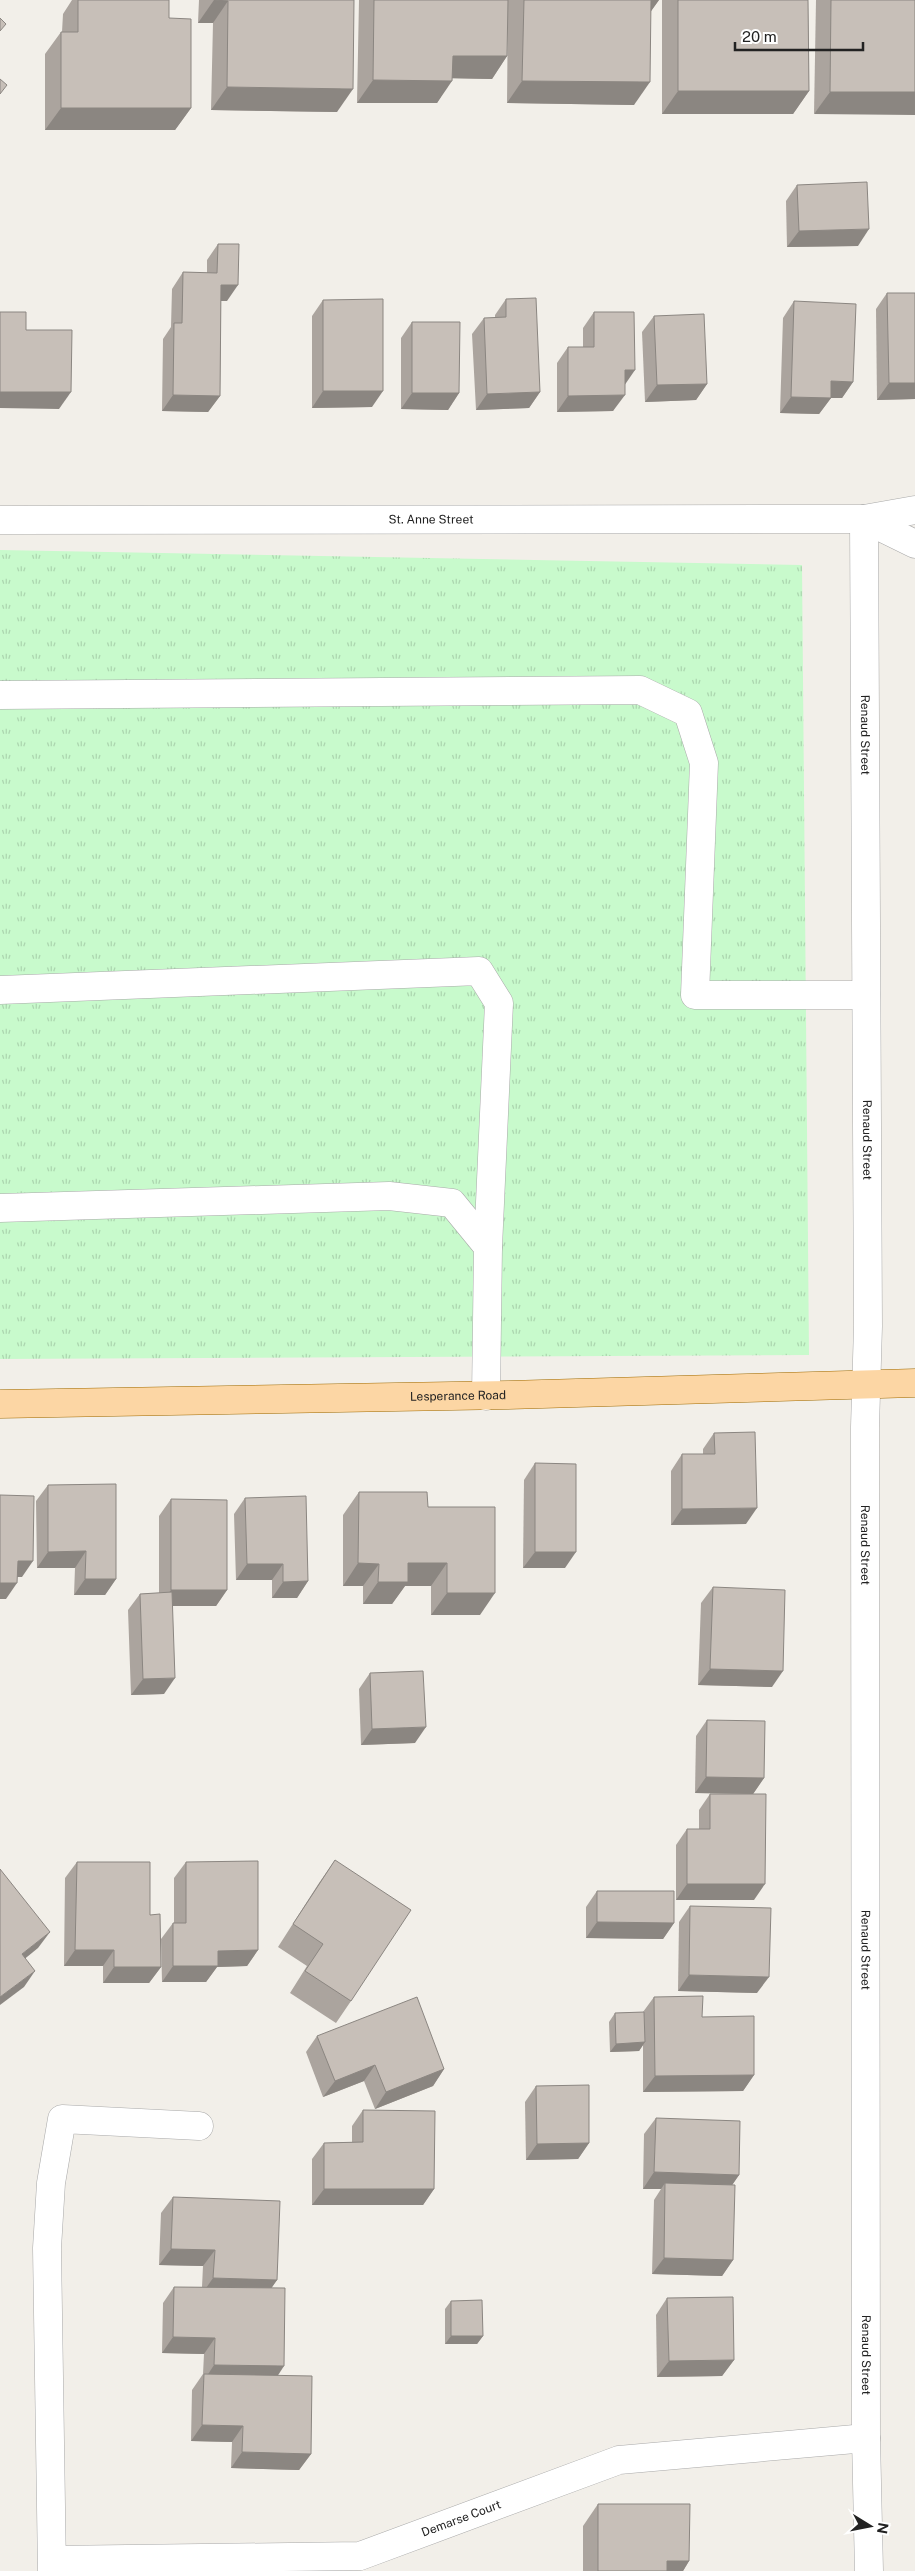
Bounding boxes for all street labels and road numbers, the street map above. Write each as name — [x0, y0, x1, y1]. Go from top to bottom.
street label: St. Anne Street — [388, 512, 474, 527]
street label: Renaud Street — [858, 695, 872, 776]
street label: Renaud Street — [860, 1100, 874, 1181]
street label: Lesperance Road — [410, 1388, 506, 1404]
street label: Renaud Street — [858, 1505, 872, 1586]
street label: Renaud Street — [858, 1910, 873, 1991]
street label: Renaud Street — [859, 2315, 873, 2396]
street label: Demarse Court — [420, 2497, 503, 2540]

